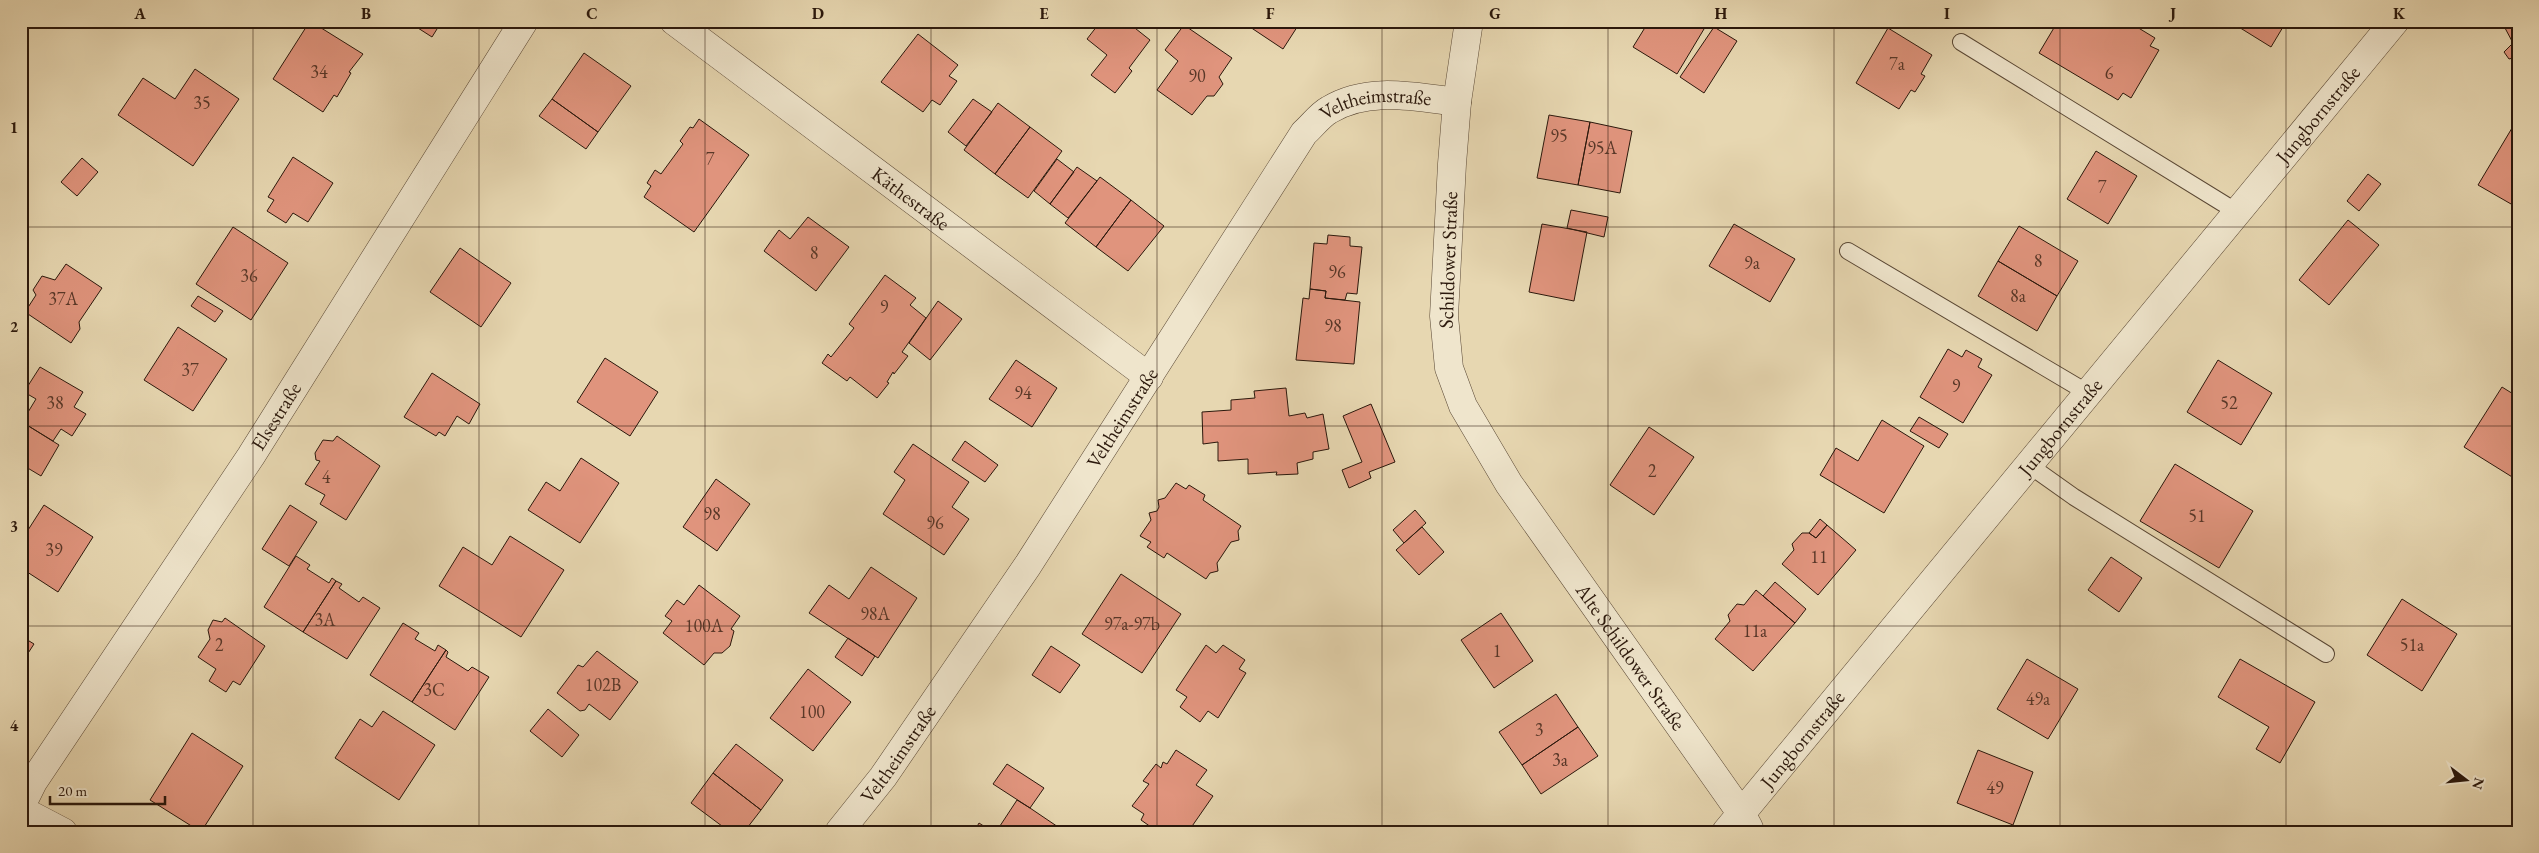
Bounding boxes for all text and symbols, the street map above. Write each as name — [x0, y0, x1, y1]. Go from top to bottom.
text: A — [133, 3, 146, 24]
text: B — [361, 3, 371, 24]
text: C — [586, 3, 598, 24]
text: D — [812, 3, 824, 24]
text: E — [1039, 3, 1049, 24]
text: F — [1266, 3, 1275, 24]
text: G — [1489, 3, 1501, 24]
text: H — [1715, 3, 1728, 24]
text: I — [1944, 3, 1950, 24]
text: J — [2168, 3, 2176, 24]
text: K — [2393, 3, 2406, 24]
house number: 7a — [1889, 52, 1906, 75]
house number: 34 — [310, 60, 328, 83]
street label: Jungbornstraße — [2268, 60, 2366, 170]
house number: 6 — [2105, 61, 2114, 84]
house number: 90 — [1188, 64, 1206, 87]
street label: Veltheimstraße — [1314, 82, 1433, 126]
house number: 35 — [193, 91, 211, 114]
text: 1 — [10, 117, 18, 138]
house number: 95 — [1550, 124, 1568, 147]
house number: 95A — [1587, 136, 1617, 159]
house number: 7 — [706, 147, 715, 170]
street label: Käthestraße — [867, 161, 955, 236]
house number: 7 — [2098, 175, 2107, 198]
street label: Schildower Straße — [1433, 191, 1463, 329]
house number: 8 — [810, 241, 818, 264]
house number: 8 — [2034, 249, 2042, 272]
house number: 9a — [1744, 251, 1761, 274]
house number: 96 — [1328, 260, 1346, 283]
house number: 36 — [240, 264, 258, 287]
house number: 8a — [2010, 284, 2027, 307]
house number: 37A — [48, 287, 78, 310]
house number: 9 — [880, 295, 889, 318]
house number: 98 — [1324, 314, 1342, 337]
text: 2 — [10, 316, 19, 337]
house number: 37 — [181, 358, 199, 381]
street label: Veltheimstraße — [1080, 362, 1164, 473]
street label: Jungbornstraße — [2011, 373, 2108, 483]
house number: 9 — [1952, 374, 1961, 397]
street label: Elsestraße — [245, 377, 307, 455]
house number: 94 — [1014, 381, 1032, 404]
house number: 38 — [46, 391, 64, 414]
house number: 52 — [2220, 391, 2238, 414]
house number: 2 — [1648, 459, 1657, 482]
house number: 4 — [322, 465, 331, 488]
house number: 98 — [703, 502, 721, 525]
house number: 51 — [2188, 504, 2206, 527]
house number: 96 — [926, 511, 944, 534]
text: 3 — [10, 516, 18, 537]
house number: 39 — [45, 538, 63, 561]
house number: 11 — [1810, 545, 1828, 568]
street label: Alte Schildower Straße — [1570, 577, 1692, 735]
house number: 98A — [860, 602, 890, 625]
house number: 3A — [314, 608, 336, 631]
house number: 97a-97b — [1104, 612, 1160, 635]
house number: 100A — [685, 614, 724, 637]
house number: 11a — [1743, 619, 1768, 642]
house number: 2 — [215, 633, 224, 656]
house number: 51a — [2400, 633, 2425, 656]
house number: 1 — [1493, 639, 1501, 662]
house number: 102B — [585, 673, 621, 696]
house number: 3C — [423, 678, 445, 701]
street label: Jungbornstraße — [1753, 685, 1851, 795]
house number: 49a — [2026, 687, 2051, 710]
house number: 100 — [799, 700, 825, 723]
street label: Veltheimstraße — [854, 700, 942, 808]
text: 4 — [10, 715, 19, 736]
house number: 3 — [1535, 718, 1543, 741]
house number: 3a — [1552, 748, 1569, 771]
north arrow — [2442, 756, 2492, 806]
scale bar — [50, 773, 165, 805]
house number: 49 — [1986, 776, 2004, 799]
text: N — [2468, 776, 2489, 792]
text: 20 m — [58, 781, 87, 800]

